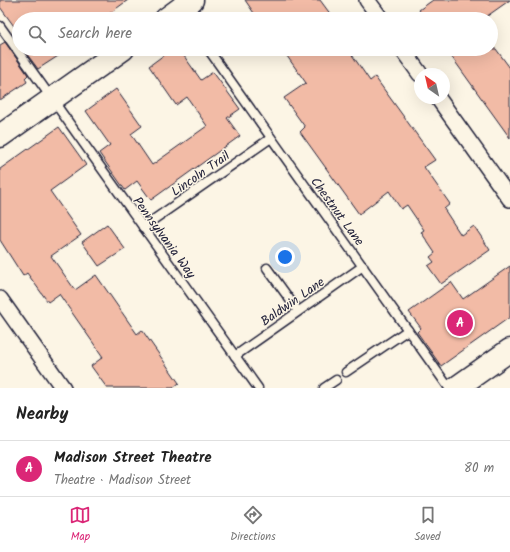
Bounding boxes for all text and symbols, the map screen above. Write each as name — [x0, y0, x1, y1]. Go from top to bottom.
search box — [12, 12, 498, 56]
text: Search here — [58, 22, 132, 46]
icon: search — [26, 23, 48, 45]
north arrow — [414, 68, 450, 104]
street label: Lincoln Trail — [167, 146, 235, 202]
street label: Chestnut Lane — [305, 173, 369, 251]
street label: Pennsylvania Way — [127, 193, 201, 284]
your location — [275, 247, 295, 267]
street label: Baldwin Lane — [257, 272, 329, 332]
pin: A — [447, 308, 473, 338]
text: Nearby — [16, 401, 68, 428]
text: Madison Street Theatre — [54, 446, 212, 470]
text: A — [25, 458, 33, 479]
text: 80 m — [464, 458, 494, 479]
text: Theatre · Madison Street — [54, 470, 191, 491]
tab: Map — [69, 504, 91, 546]
tab: Directions — [230, 504, 276, 546]
tab: Saved — [415, 504, 441, 546]

